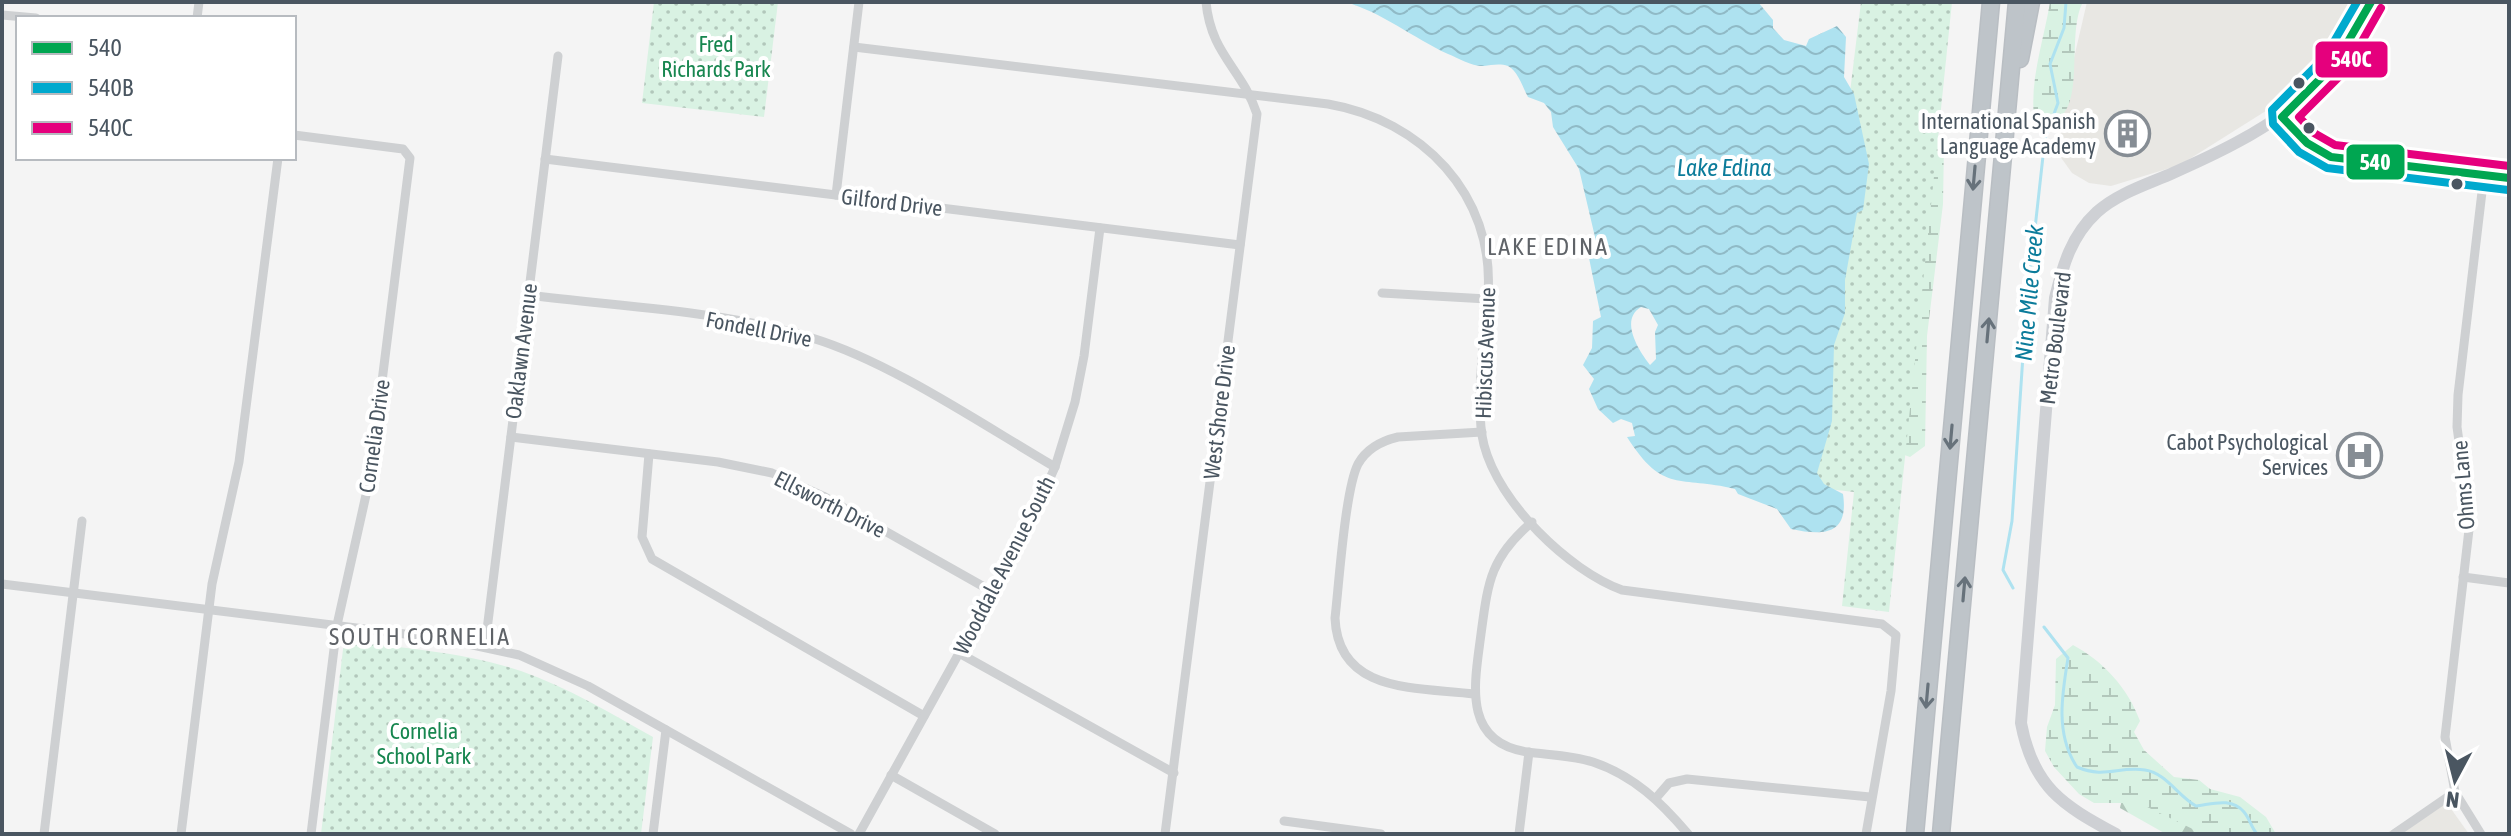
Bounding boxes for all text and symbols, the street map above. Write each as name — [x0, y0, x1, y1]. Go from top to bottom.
legend — [16, 16, 296, 160]
park label: Fred Richards Park — [661, 31, 771, 82]
text: 540 — [88, 34, 122, 61]
line badge: 540C — [2314, 40, 2389, 79]
text: 540C — [2331, 46, 2372, 72]
text: 540B — [88, 74, 134, 101]
unlabelled marker — [2291, 75, 2307, 91]
place label: International Spanish Language Academy — [1921, 108, 2096, 159]
building icon: International Spanish Language Academy — [2103, 110, 2151, 158]
text: 540C — [88, 114, 133, 141]
unlabelled marker — [2301, 120, 2317, 136]
line badge: 540 — [2345, 143, 2406, 181]
text: 540 — [2359, 149, 2391, 175]
water label: Lake Edina — [1677, 154, 1771, 181]
one-way arrow — [1967, 164, 1982, 191]
unlabelled marker — [2449, 176, 2465, 192]
street label: Gilford Drive — [840, 183, 944, 221]
water label: Nine Mile Creek — [2010, 223, 2048, 362]
district label: LAKE EDINA — [1487, 233, 1609, 260]
street label: Metro Boulevard — [2034, 270, 2076, 406]
street label: Oaklawn Avenue — [500, 282, 542, 420]
street label: Hibiscus Avenue — [1470, 287, 1500, 419]
street label: Fondell Drive — [704, 306, 814, 352]
one-way arrow — [1980, 317, 1995, 344]
street label: West Shore Drive — [1198, 343, 1240, 481]
street label: Cornelia Drive — [353, 378, 395, 494]
one-way arrow — [1943, 423, 1958, 450]
place label: Cabot Psychological Services — [2167, 429, 2328, 480]
hospital icon: Cabot Psychological Services — [2335, 431, 2383, 479]
street label: Ohms Lane — [2446, 439, 2480, 531]
street label: Ellsworth Drive — [770, 465, 890, 543]
street label: Wooddale Avenue South — [948, 471, 1060, 659]
one-way arrow — [1956, 576, 1971, 603]
district label: SOUTH CORNELIA — [329, 623, 511, 650]
one-way arrow — [1920, 682, 1935, 709]
park label: Cornelia School Park — [377, 718, 471, 769]
north arrow — [2415, 740, 2495, 820]
text: N — [2445, 786, 2461, 814]

